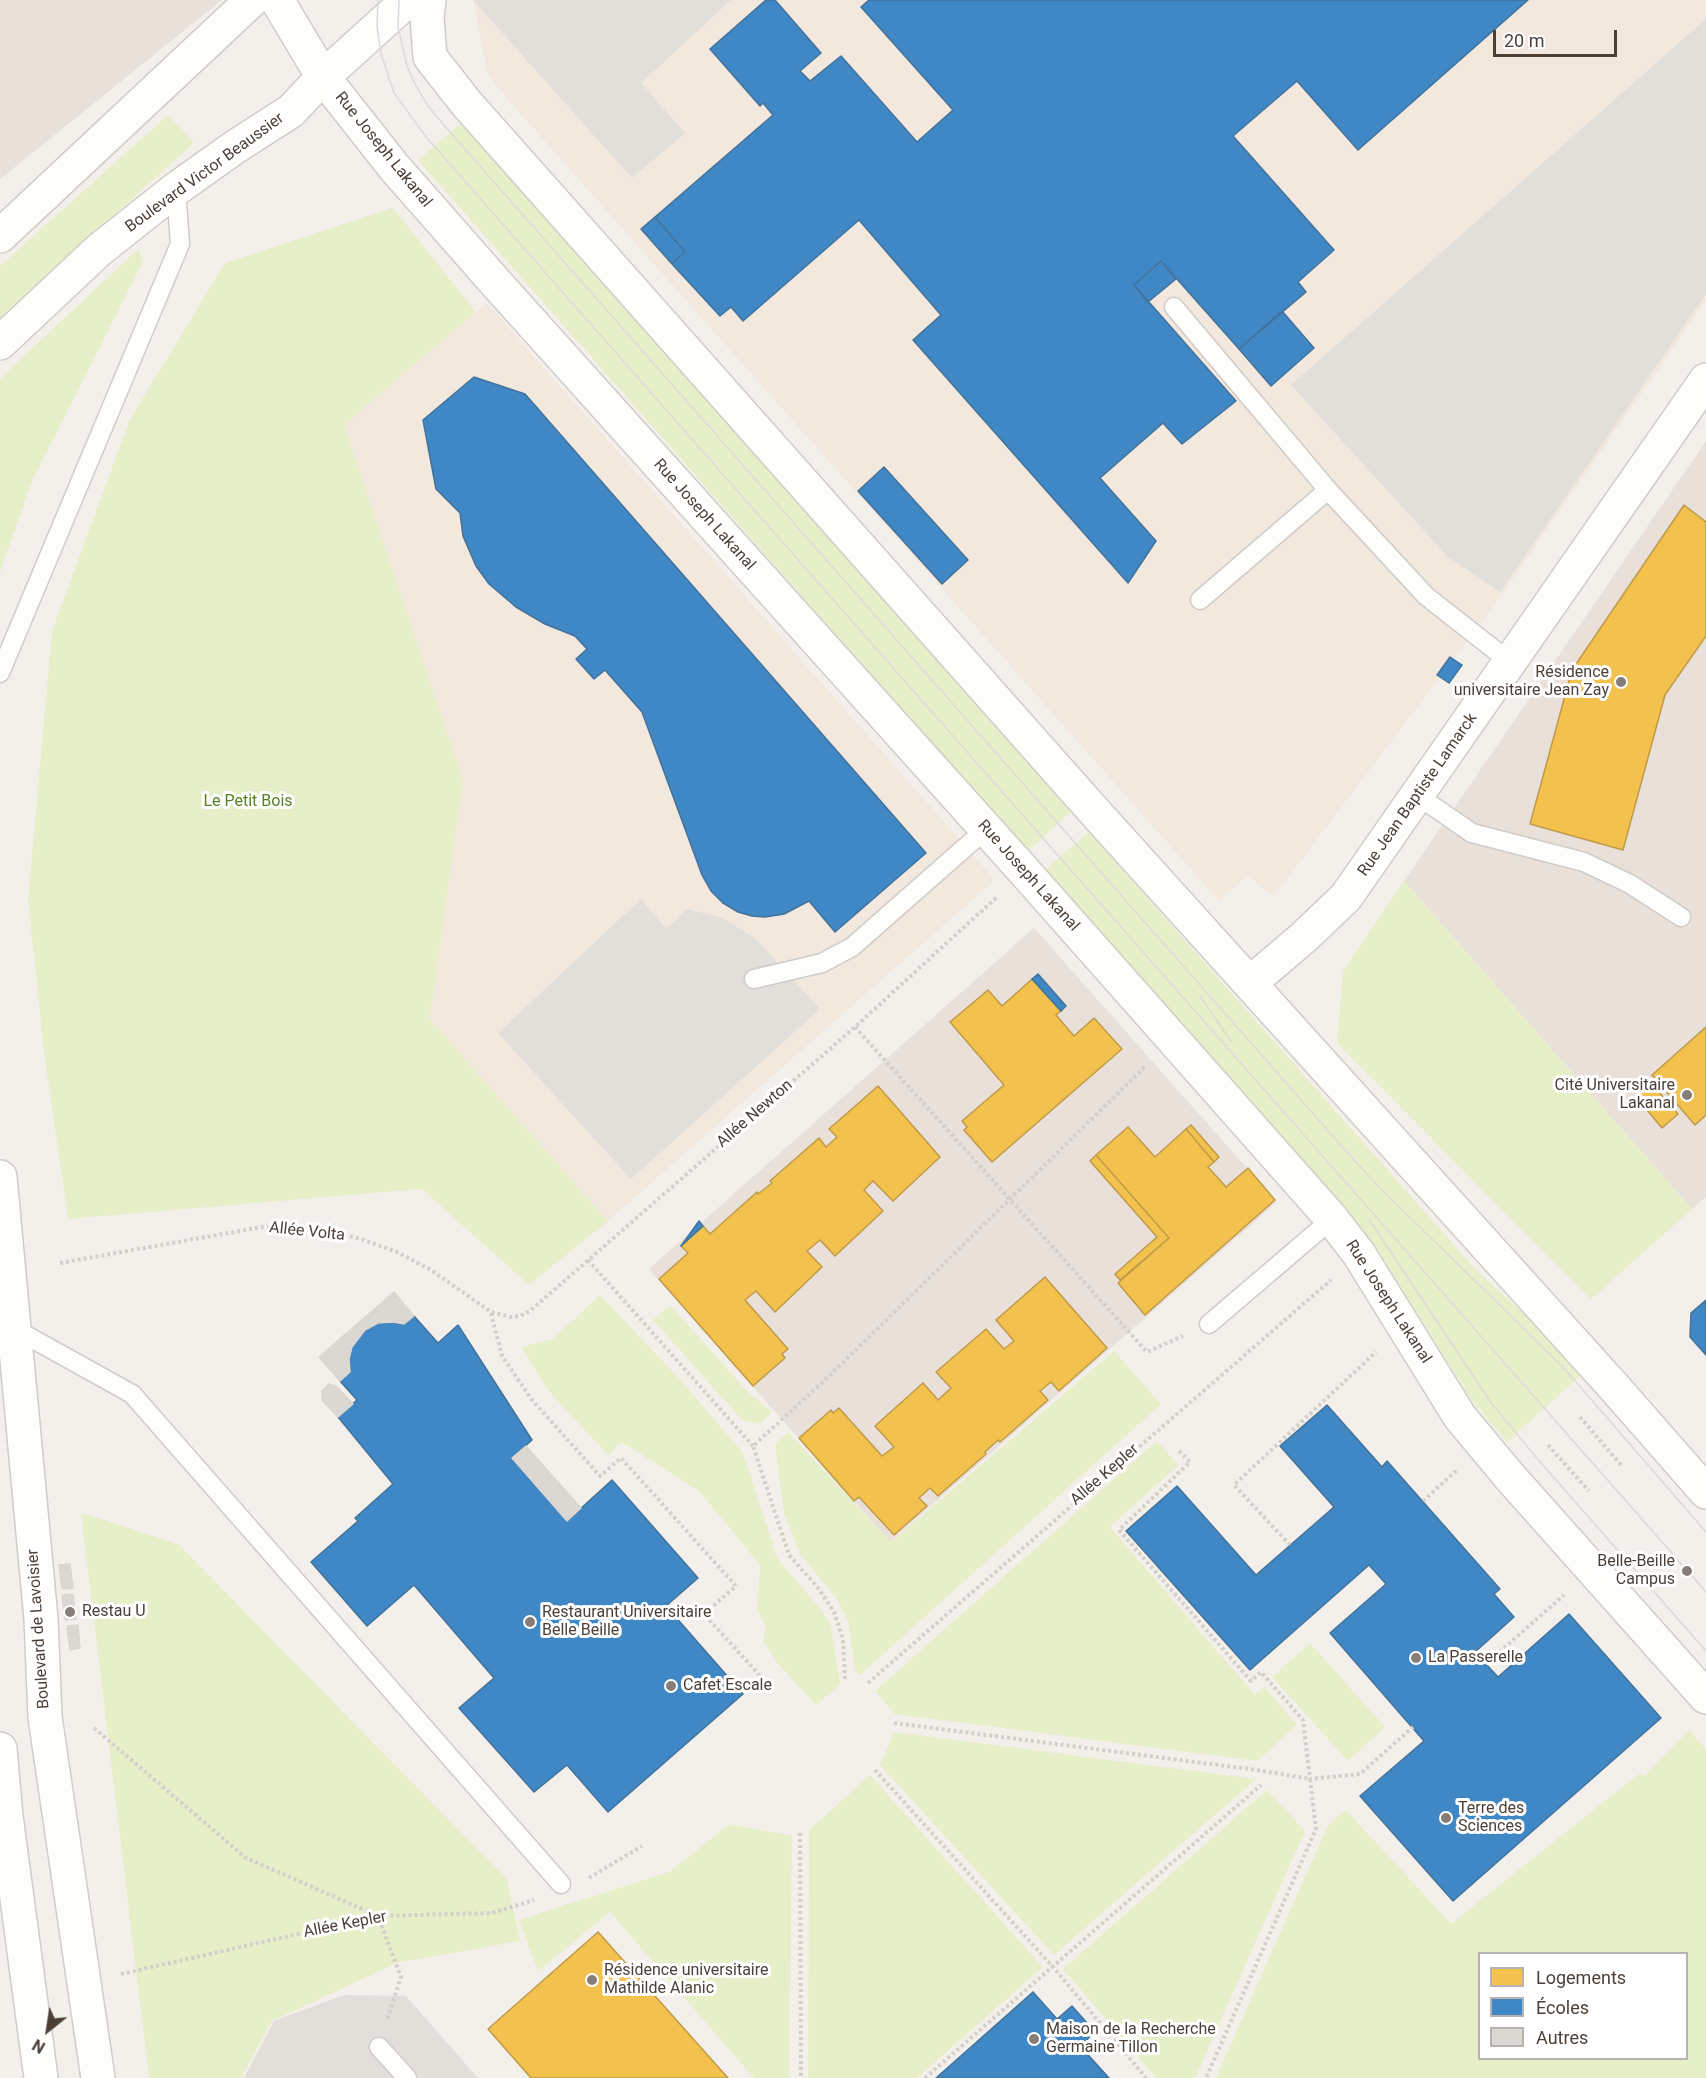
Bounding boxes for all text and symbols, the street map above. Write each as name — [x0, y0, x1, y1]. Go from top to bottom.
scale bar — [1496, 18, 1620, 56]
text: 20 m — [1504, 30, 1544, 51]
street label: Rue Joseph Lakanal — [330, 88, 436, 212]
street label: Boulevard Victor Beaussier — [122, 109, 288, 237]
street label: Rue Joseph Lakanal — [649, 455, 759, 575]
place label: Résidence universitaire Jean Zay — [1454, 663, 1609, 701]
marker: Résidence universitaire Jean Zay — [1614, 675, 1628, 689]
street label: Rue Jean Baptiste Lamarck — [1354, 710, 1482, 880]
park label: Le Petit Bois — [203, 792, 293, 812]
street label: Rue Joseph Lakanal — [973, 816, 1083, 936]
street label: Allée Newton — [713, 1076, 797, 1152]
place label: Cité Universitaire Lakanal — [1555, 1076, 1675, 1114]
marker: Cité Universitaire Lakanal — [1680, 1088, 1694, 1102]
street label: Allée Volta — [268, 1218, 346, 1246]
street label: Rue Joseph Lakanal — [1341, 1237, 1435, 1367]
street label: Allée Kepler — [1067, 1440, 1143, 1510]
street label: Boulevard de Lavoisier — [24, 1548, 54, 1710]
place label: Belle-Beille Campus — [1597, 1552, 1675, 1590]
marker: Belle-Beille Campus — [1680, 1564, 1694, 1578]
place label: Restau U — [82, 1602, 146, 1622]
place label: Restaurant Universitaire Belle Beille — [542, 1603, 712, 1641]
marker: Restau U — [63, 1605, 77, 1619]
marker: Restaurant Universitaire Belle Beille — [523, 1615, 537, 1629]
place label: La Passerelle — [1428, 1648, 1523, 1668]
marker: La Passerelle — [1409, 1651, 1423, 1665]
place label: Cafet Escale — [683, 1676, 772, 1696]
marker: Cafet Escale — [664, 1679, 678, 1693]
place label: Terre des Sciences — [1458, 1799, 1524, 1837]
marker: Terre des Sciences — [1439, 1811, 1453, 1825]
street label: Allée Kepler — [302, 1908, 388, 1942]
legend — [1478, 1952, 1688, 2060]
place label: Résidence universitaire Mathilde Alanic — [604, 1961, 768, 1999]
text: Logements — [1536, 1967, 1626, 1988]
marker: Résidence universitaire Mathilde Alanic — [585, 1973, 599, 1987]
text: Écoles — [1536, 1997, 1589, 2018]
north arrow — [18, 2000, 78, 2060]
place label: Maison de la Recherche Germaine Tillon — [1046, 2020, 1216, 2058]
text: Autres — [1536, 2027, 1588, 2048]
marker: Maison de la Recherche Germaine Tillon — [1027, 2032, 1041, 2046]
text: N — [29, 2035, 48, 2057]

